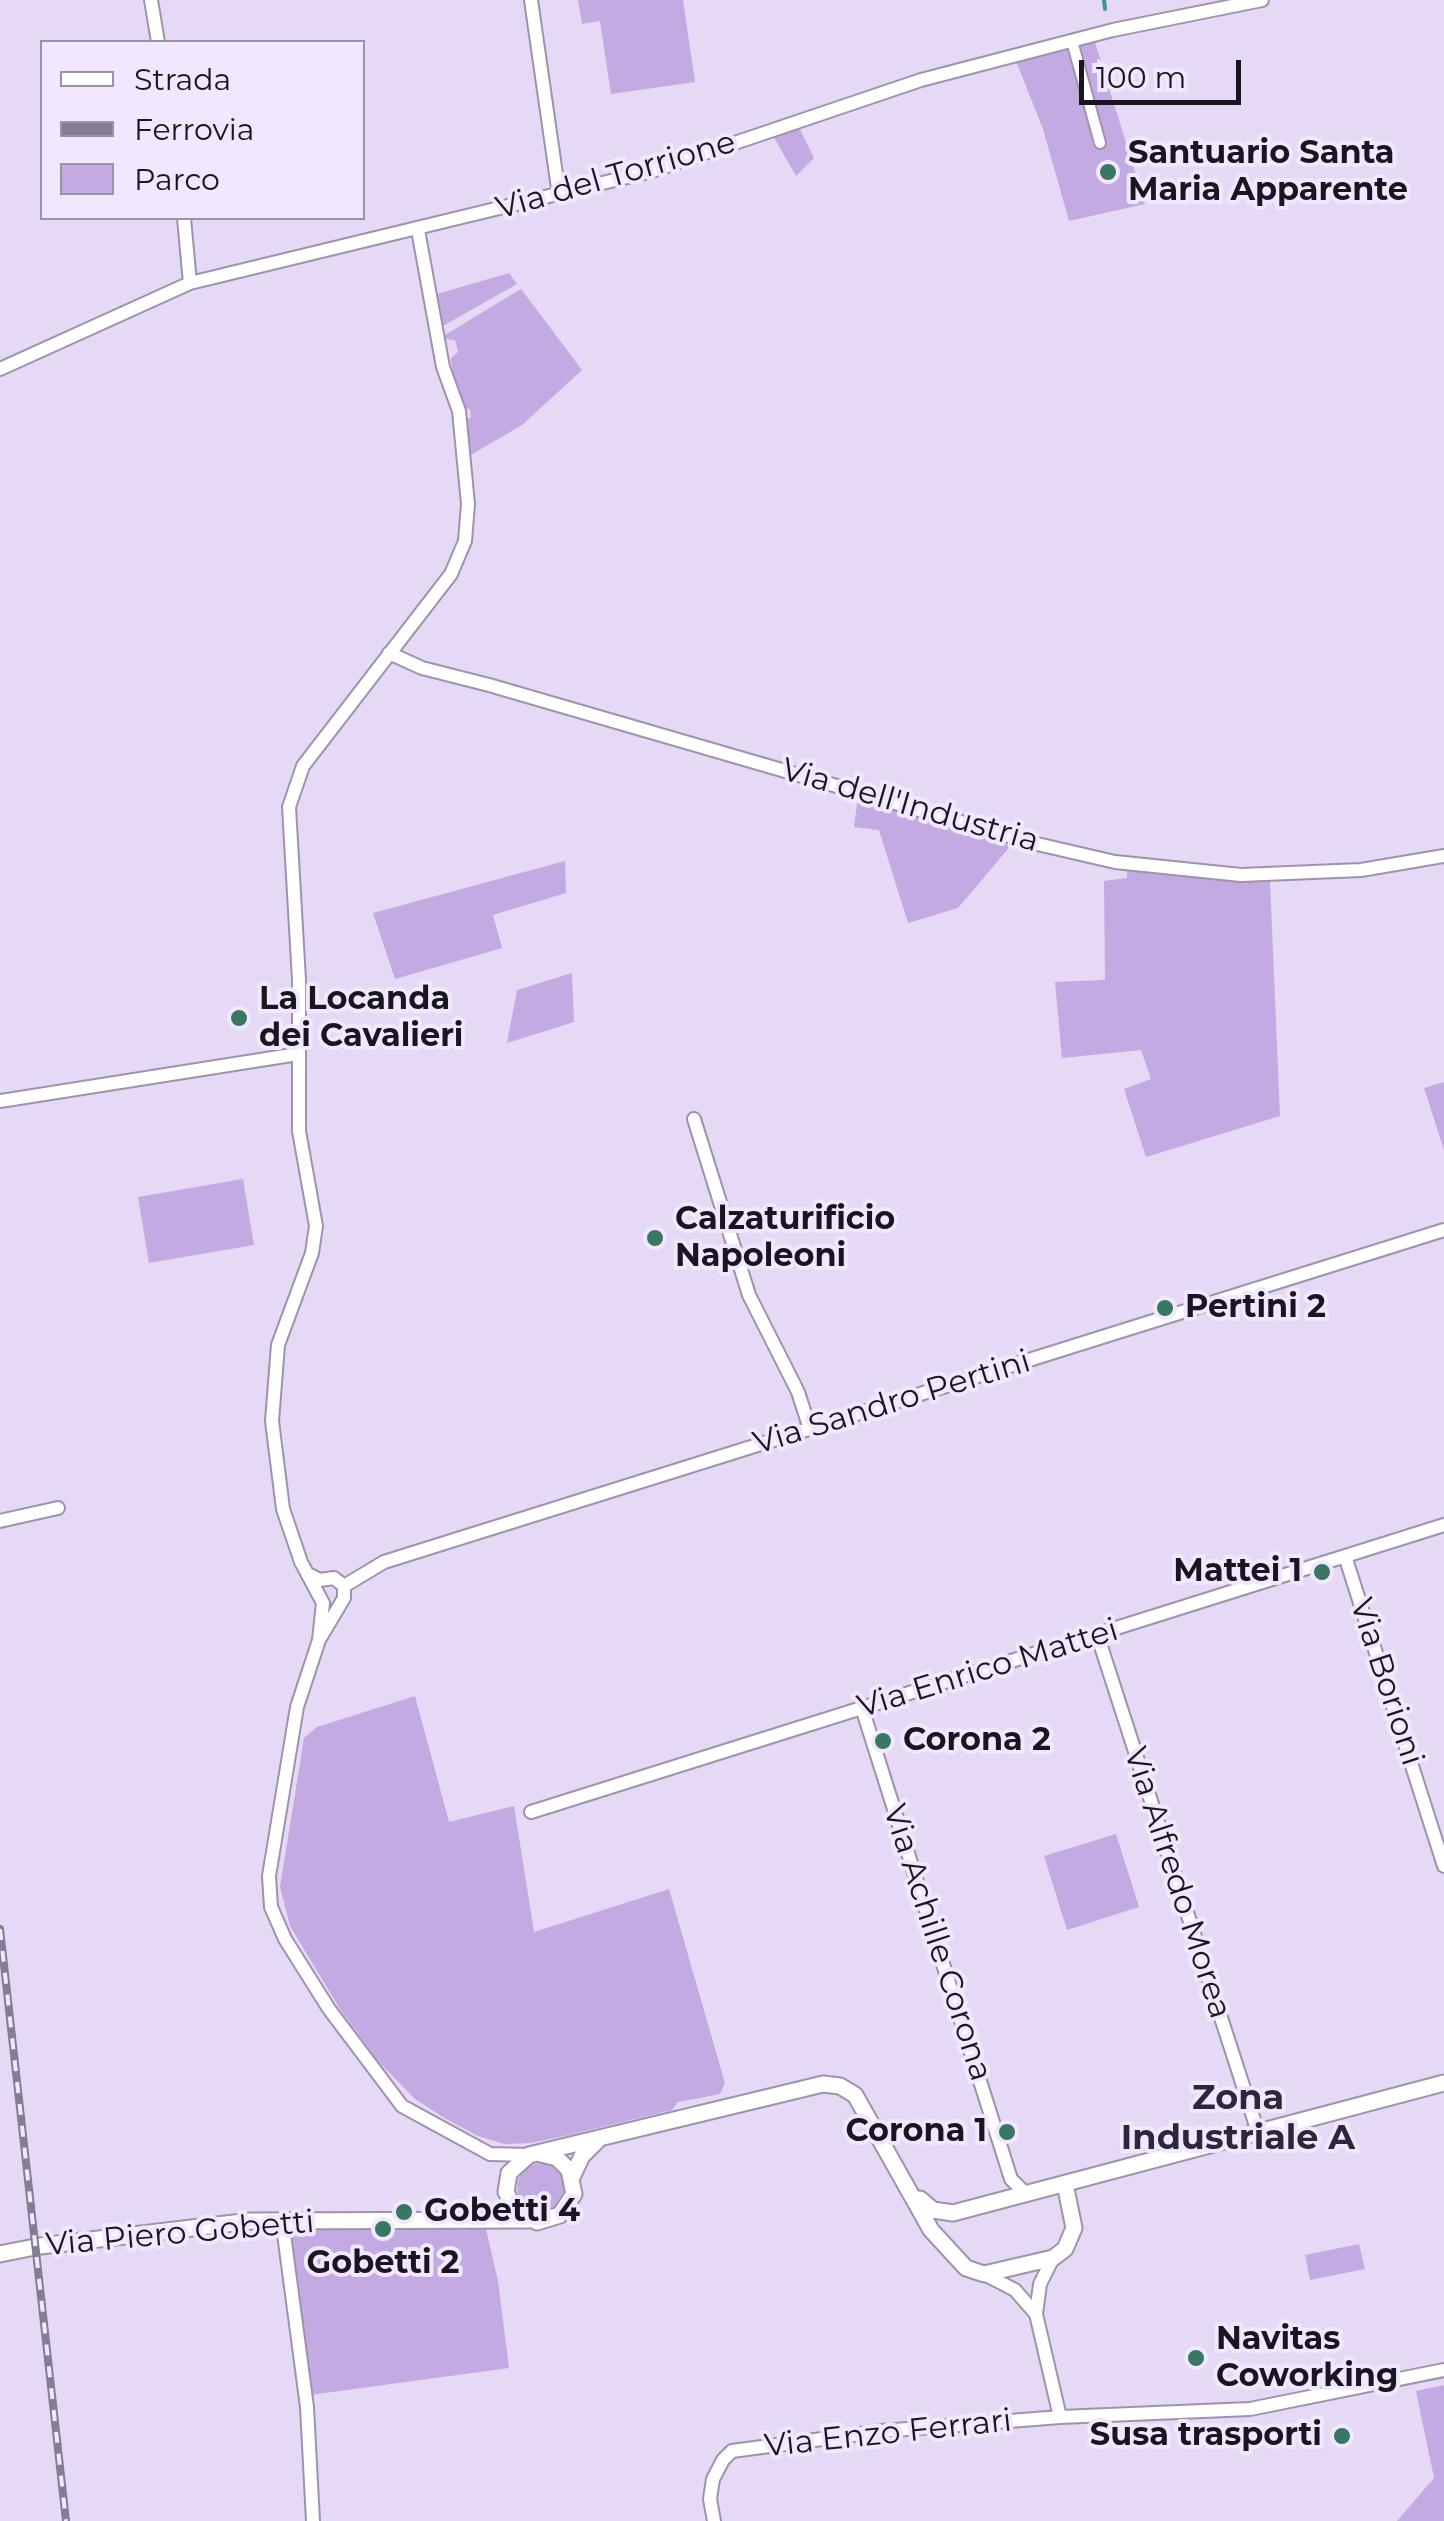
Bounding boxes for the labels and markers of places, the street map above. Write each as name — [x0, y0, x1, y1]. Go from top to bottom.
place label: Santuario Santa Maria Apparente — [1128, 135, 1408, 210]
marker: Santuario Santa Maria Apparente — [1097, 161, 1119, 183]
place label: La Locanda dei Cavalieri — [259, 981, 463, 1056]
marker: La Locanda dei Cavalieri — [228, 1007, 250, 1029]
place label: Calzaturificio Napoleoni — [675, 1201, 895, 1276]
marker: Calzaturificio Napoleoni — [644, 1227, 666, 1249]
place label: Pertini 2 — [1185, 1289, 1326, 1327]
marker: Pertini 2 — [1154, 1297, 1176, 1319]
place label: Mattei 1 — [1173, 1553, 1302, 1591]
marker: Mattei 1 — [1311, 1561, 1333, 1583]
place label: Corona 2 — [903, 1722, 1051, 1760]
marker: Corona 2 — [872, 1730, 894, 1752]
place label: Corona 1 — [846, 2113, 987, 2151]
marker: Corona 1 — [996, 2121, 1018, 2143]
place label: Gobetti 4 — [424, 2193, 580, 2231]
marker: Gobetti 4 — [393, 2201, 415, 2223]
marker: Gobetti 2 — [372, 2218, 394, 2240]
place label: Gobetti 2 — [307, 2245, 459, 2283]
place label: Navitas Coworking — [1216, 2321, 1398, 2396]
marker: Navitas Coworking — [1185, 2347, 1207, 2369]
place label: Susa trasporti — [1090, 2417, 1322, 2455]
marker: Susa trasporti — [1331, 2425, 1353, 2447]

